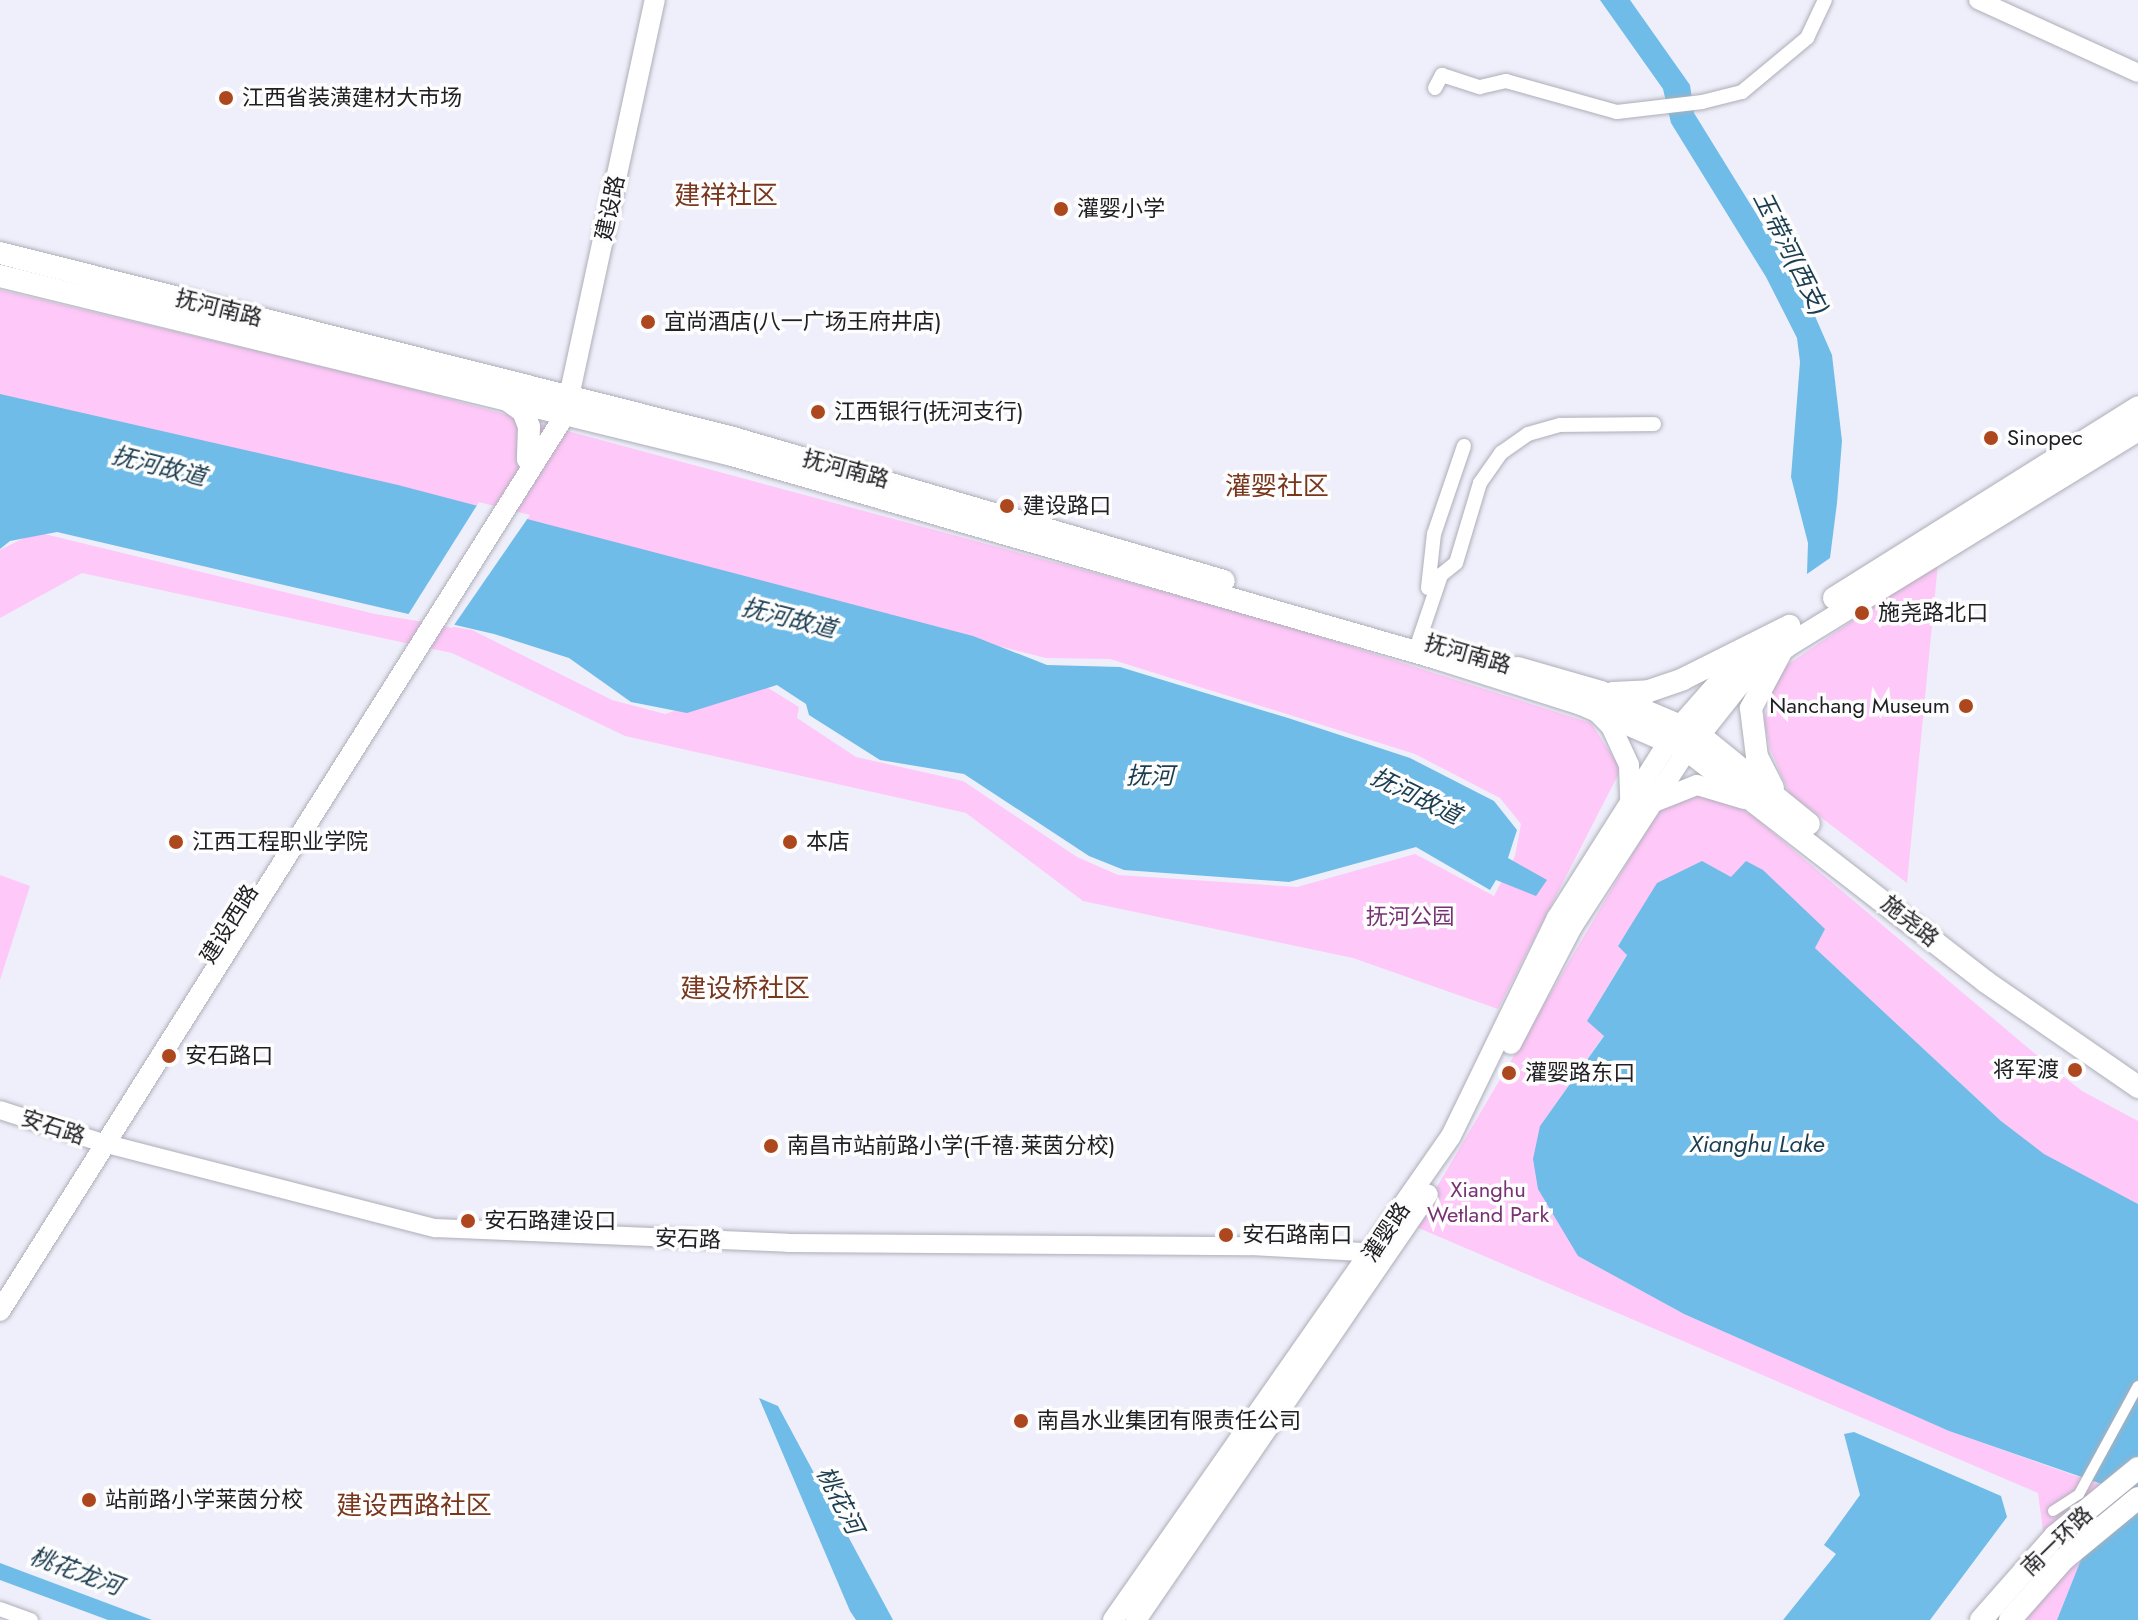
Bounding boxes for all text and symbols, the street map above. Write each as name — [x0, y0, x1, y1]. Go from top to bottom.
place label: 江西省装潢建材大市场 — [242, 85, 462, 111]
marker: 江西省装潢建材大市场 — [217, 89, 235, 107]
street label: 建设路 — [590, 173, 630, 243]
district label: 建祥社区 — [674, 180, 778, 212]
water label: 玉带河(西支) — [1748, 187, 1834, 319]
place label: 灌婴小学 — [1077, 196, 1165, 222]
marker: 灌婴小学 — [1052, 200, 1070, 218]
street label: 抚河南路 — [173, 285, 265, 331]
place label: 宜尚酒店(八一广场王府井店) — [664, 309, 942, 335]
marker: 宜尚酒店(八一广场王府井店) — [639, 313, 657, 331]
place label: 江西银行(抚河支行) — [834, 399, 1024, 425]
marker: 江西银行(抚河支行) — [809, 403, 827, 421]
place label: Sinopec — [2007, 425, 2083, 451]
marker: Sinopec — [1982, 429, 2000, 447]
water label: 抚河故道 — [109, 440, 209, 492]
street label: 抚河南路 — [800, 445, 892, 493]
district label: 灌婴社区 — [1225, 471, 1329, 503]
place label: 建设路口 — [1023, 493, 1111, 519]
marker: 建设路口 — [998, 497, 1016, 515]
water label: 抚河故道 — [739, 592, 839, 644]
place label: 施尧路北口 — [1878, 600, 1988, 626]
marker: 施尧路北口 — [1853, 604, 1871, 622]
street label: 抚河南路 — [1422, 629, 1514, 679]
place label: Nanchang Museum — [1769, 693, 1950, 719]
marker: Nanchang Museum — [1957, 697, 1975, 715]
water label: 抚河 — [1126, 762, 1174, 790]
water label: 抚河故道 — [1367, 762, 1465, 830]
place label: 江西工程职业学院 — [192, 829, 368, 855]
place label: 本店 — [806, 829, 850, 855]
marker: 江西工程职业学院 — [167, 833, 185, 851]
marker: 本店 — [781, 833, 799, 851]
street label: 建设西路 — [194, 880, 264, 968]
street label: 施尧路 — [1876, 890, 1944, 952]
park label: 抚河公园 — [1366, 904, 1454, 930]
district label: 建设桥社区 — [680, 973, 810, 1005]
place label: 安石路口 — [185, 1043, 273, 1069]
marker: 安石路口 — [160, 1047, 178, 1065]
place label: 将军渡 — [1993, 1057, 2059, 1083]
place label: 灌婴路东口 — [1525, 1060, 1635, 1086]
marker: 将军渡 — [2066, 1061, 2084, 1079]
marker: 灌婴路东口 — [1500, 1064, 1518, 1082]
street label: 安石路 — [18, 1104, 88, 1150]
water label: Xianghu Lake — [1689, 1130, 1825, 1158]
place label: 南昌市站前路小学(千禧·莱茵分校) — [787, 1133, 1115, 1159]
marker: 南昌市站前路小学(千禧·莱茵分校) — [762, 1137, 780, 1155]
park label: Xianghu Wetland Park — [1427, 1176, 1549, 1228]
street label: 灌婴路 — [1357, 1197, 1415, 1267]
place label: 安石路建设口 — [484, 1208, 616, 1234]
marker: 安石路建设口 — [459, 1212, 477, 1230]
place label: 安石路南口 — [1242, 1222, 1352, 1248]
street label: 安石路 — [655, 1225, 721, 1253]
marker: 安石路南口 — [1217, 1226, 1235, 1244]
place label: 南昌水业集团有限责任公司 — [1037, 1408, 1301, 1434]
marker: 南昌水业集团有限责任公司 — [1012, 1412, 1030, 1430]
water label: 桃花河 — [811, 1461, 869, 1539]
place label: 站前路小学莱茵分校 — [105, 1487, 303, 1513]
district label: 建设西路社区 — [336, 1490, 492, 1522]
marker: 站前路小学莱茵分校 — [80, 1491, 98, 1509]
street label: 南一环路 — [2016, 1501, 2098, 1581]
water label: 桃花龙河 — [26, 1541, 126, 1601]

